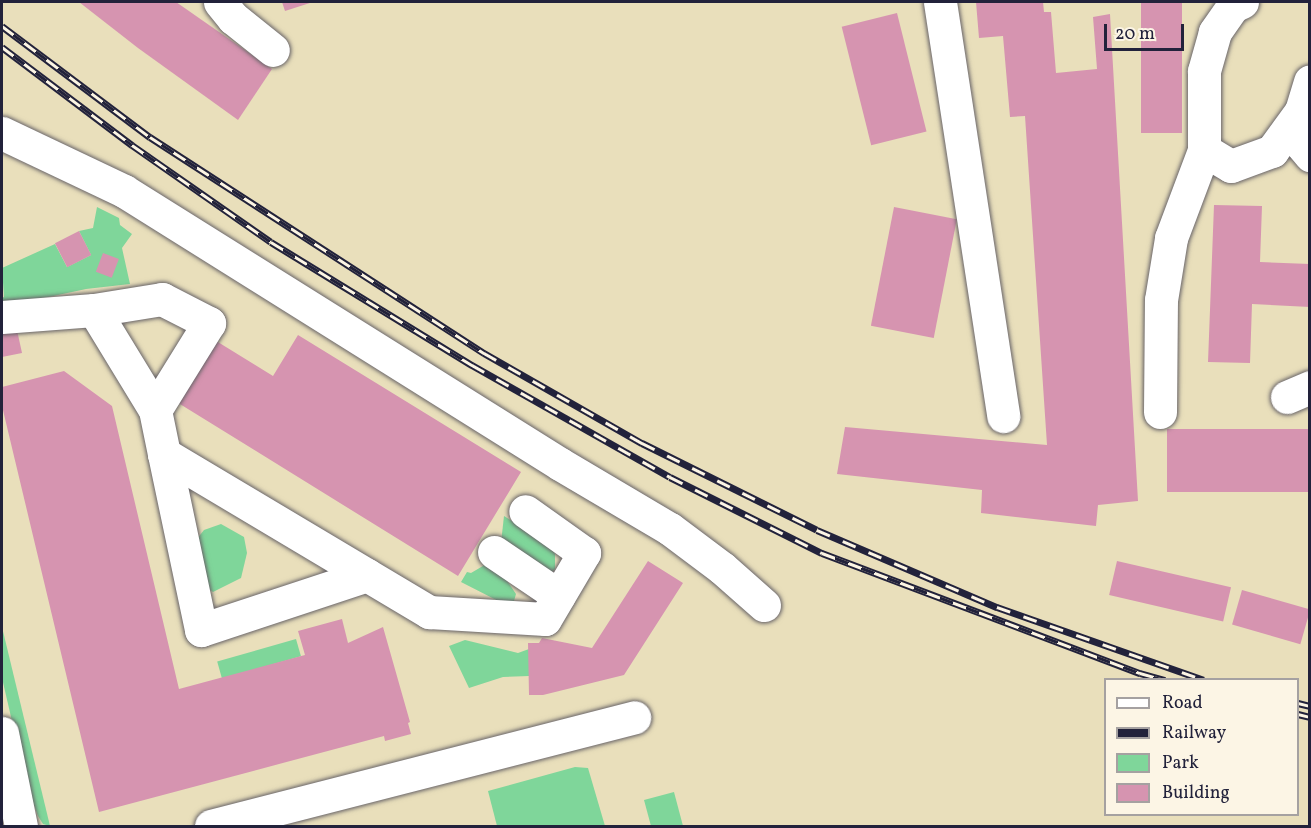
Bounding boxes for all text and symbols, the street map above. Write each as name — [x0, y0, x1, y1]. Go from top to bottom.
scale bar — [1107, 12, 1186, 50]
text: 20 m — [1115, 22, 1155, 47]
legend — [1104, 678, 1299, 816]
text: Road — [1162, 691, 1203, 716]
text: Railway — [1162, 721, 1226, 746]
text: Park — [1162, 751, 1199, 776]
text: Building — [1162, 781, 1230, 806]

